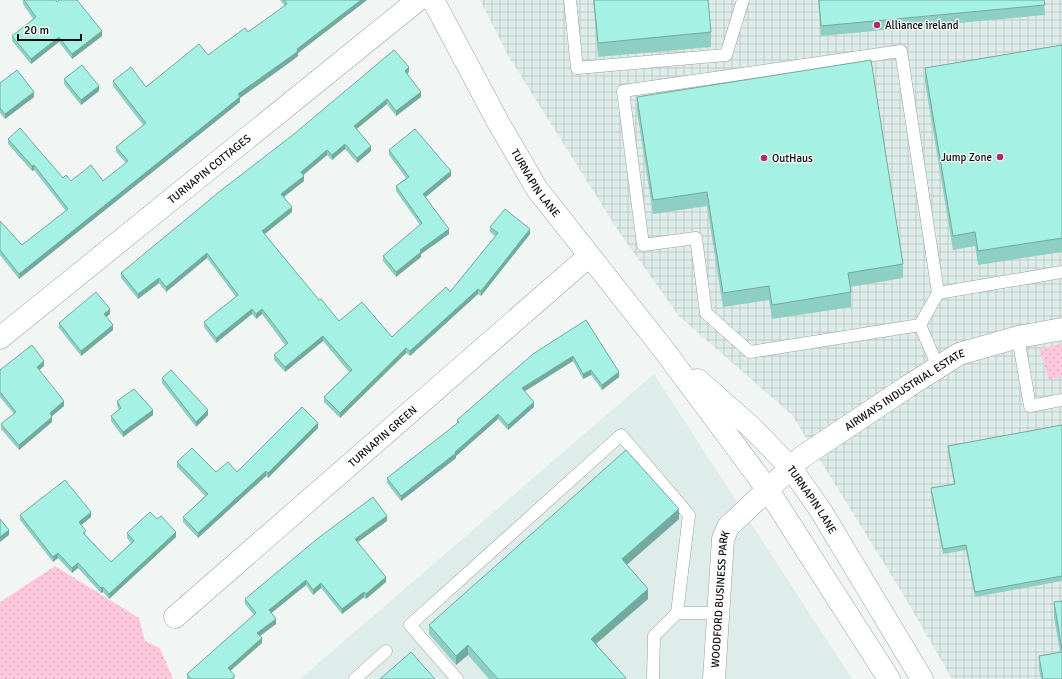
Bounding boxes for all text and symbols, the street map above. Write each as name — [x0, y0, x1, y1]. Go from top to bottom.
scale bar — [18, 16, 81, 42]
place label: Alliance ireland — [885, 19, 959, 32]
marker: Alliance ireland — [872, 20, 882, 30]
text: 20 m — [24, 23, 49, 38]
street label: TURNAPIN COTTAGES — [165, 132, 254, 207]
street label: TURNAPIN LANE — [508, 147, 563, 220]
place label: Jump Zone — [941, 151, 992, 164]
place label: OutHaus — [772, 152, 813, 165]
marker: Jump Zone — [995, 152, 1005, 162]
marker: OutHaus — [759, 153, 769, 163]
street label: AIRWAYS INDUSTRIAL ESTATE — [842, 347, 966, 434]
street label: TURNAPIN GREEN — [346, 403, 420, 470]
street label: TURNAPIN LANE — [784, 463, 839, 536]
street label: WOODFORD BUSINESS PARK — [709, 529, 733, 668]

